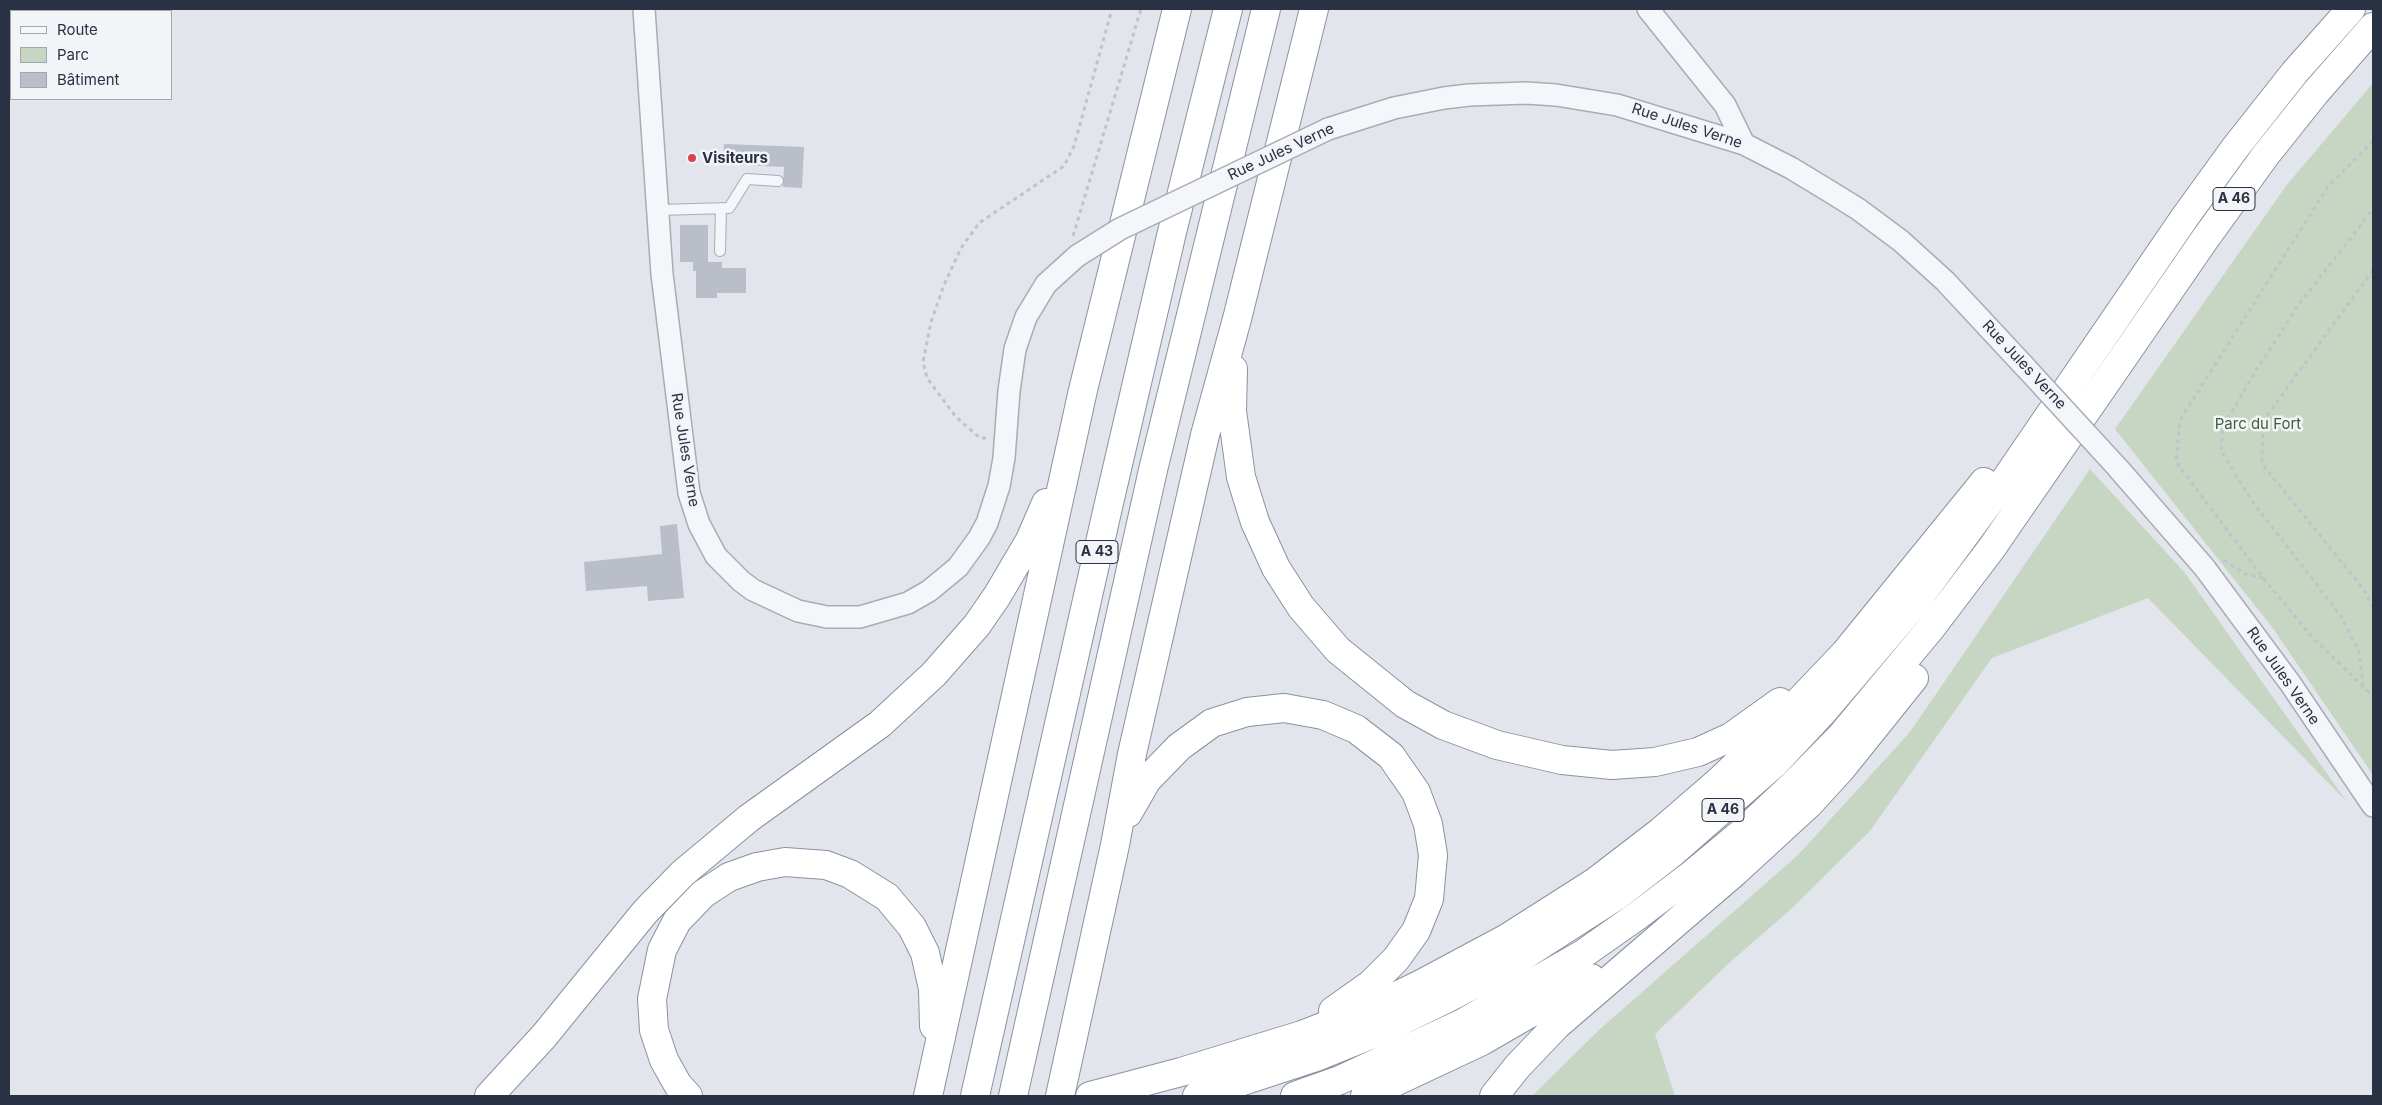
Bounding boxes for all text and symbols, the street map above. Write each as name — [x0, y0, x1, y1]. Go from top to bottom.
legend — [10, 10, 172, 100]
text: Route — [57, 20, 98, 39]
text: Parc — [57, 45, 89, 64]
text: Bâtiment — [57, 70, 119, 89]
street label: Rue Jules Verne — [1629, 100, 1745, 152]
street label: Rue Jules Verne — [1225, 119, 1337, 185]
place label: Visiteurs — [702, 149, 768, 167]
marker: Visiteurs — [686, 152, 698, 164]
road number: A 46 — [2213, 188, 2255, 210]
street label: Rue Jules Verne — [1978, 317, 2070, 413]
street label: Rue Jules Verne — [667, 392, 703, 508]
park label: Parc du Fort — [2215, 415, 2301, 433]
road number: A 43 — [1076, 540, 1118, 564]
street label: Rue Jules Verne — [2243, 624, 2323, 728]
road number: A 46 — [1702, 798, 1744, 822]

